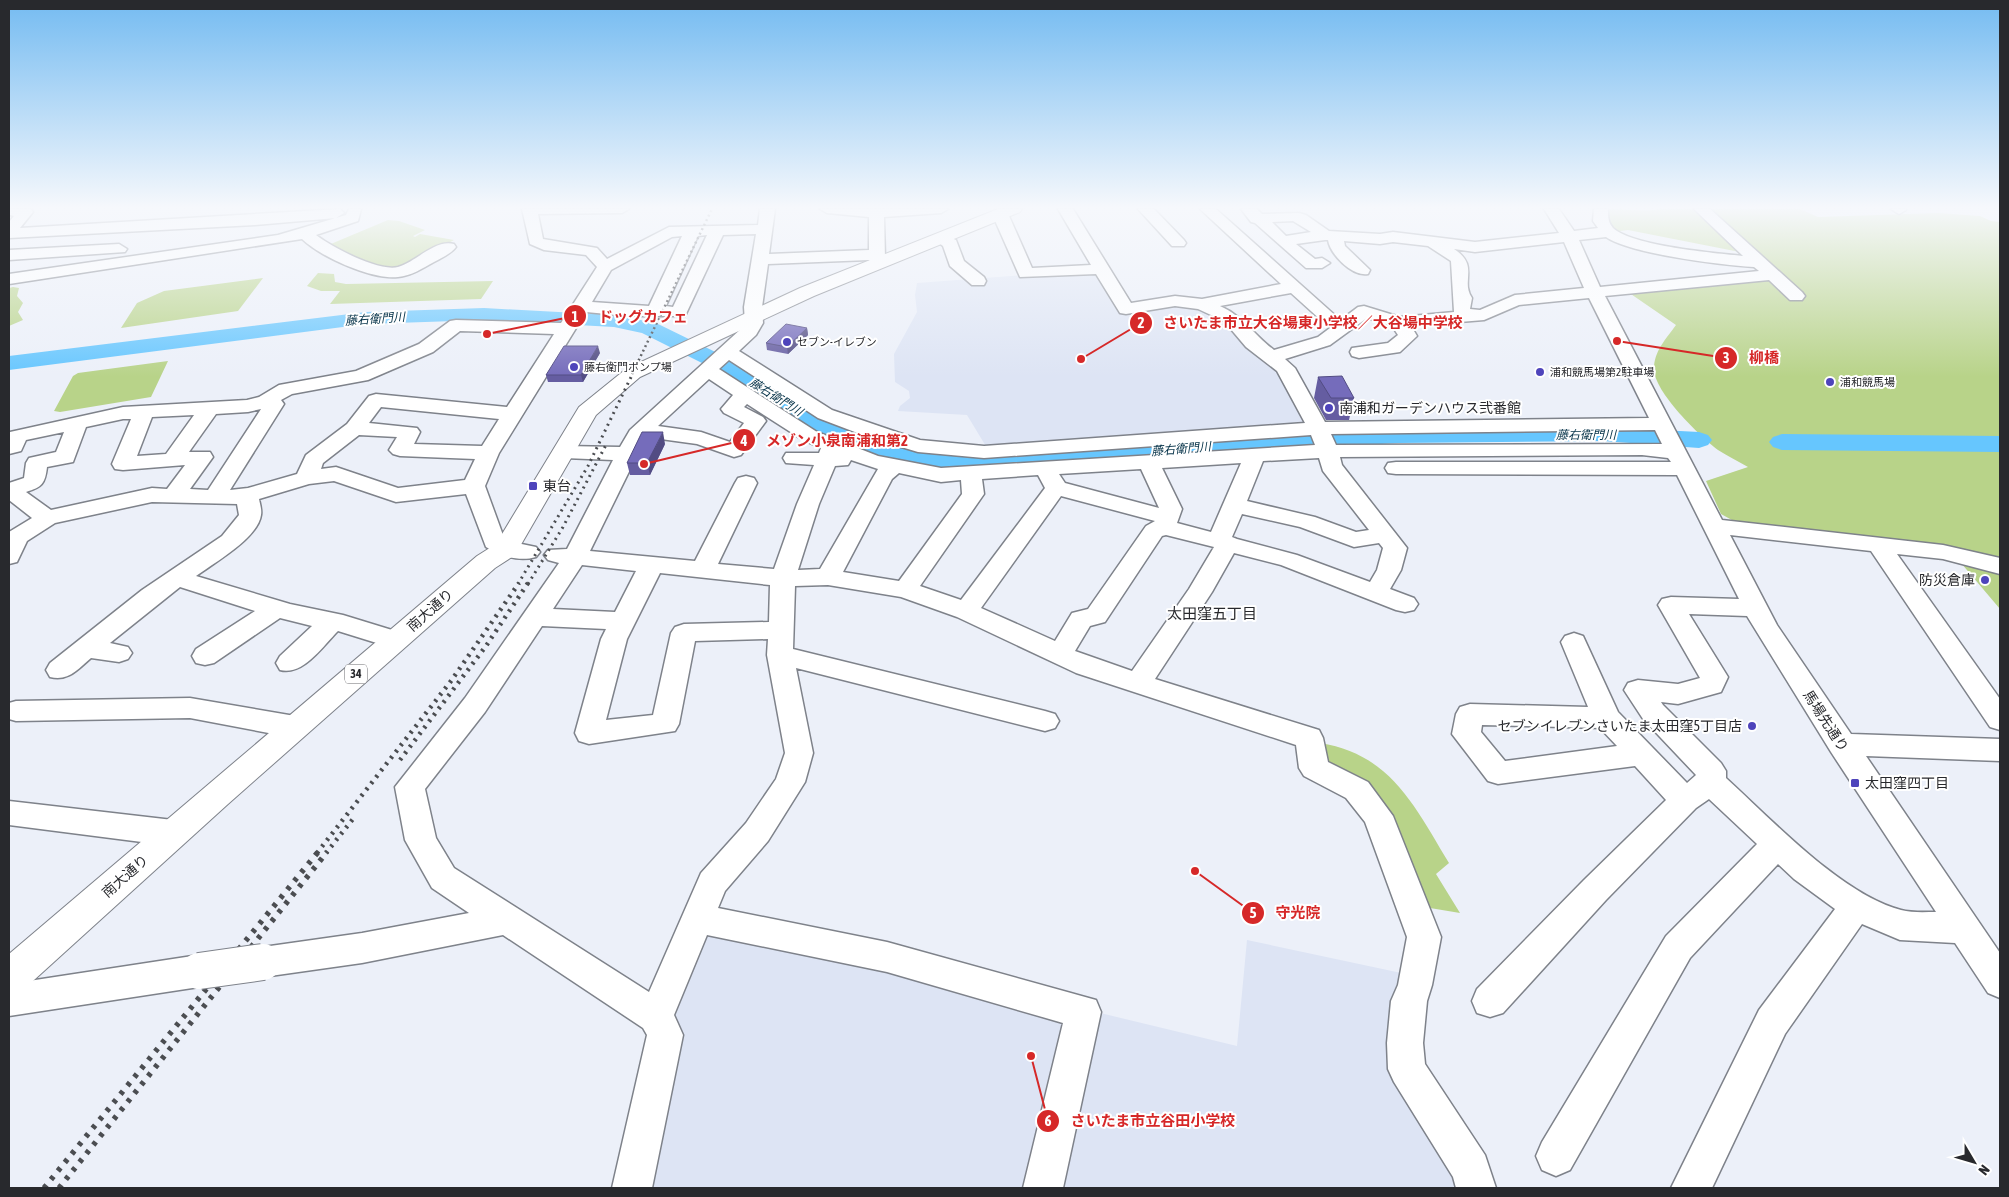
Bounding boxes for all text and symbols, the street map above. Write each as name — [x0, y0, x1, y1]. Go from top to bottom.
callout: ドッグカフェ — [563, 301, 698, 331]
text: 1 — [571, 308, 579, 325]
text: ドッグカフェ — [598, 308, 688, 325]
callout: さいたま市立大谷場東小学校／大谷場中学校 — [1128, 308, 1473, 338]
water label: 藤右衛門川 — [345, 310, 407, 328]
text: 2 — [1137, 314, 1145, 331]
text: さいたま市立大谷場東小学校／大谷場中学校 — [1163, 314, 1463, 331]
marker: セブン-イレブン — [781, 336, 793, 348]
place label: セブン-イレブン — [797, 336, 877, 348]
callout: 柳橋 — [1714, 343, 1789, 373]
text: 3 — [1722, 349, 1730, 366]
text: 柳橋 — [1749, 349, 1780, 366]
marker: 藤右衛門ポンプ場 — [568, 361, 580, 373]
place label: 藤右衛門ポンプ場 — [584, 361, 672, 373]
marker: 浦和競馬場第2駐車場 — [1534, 366, 1546, 378]
place label: 浦和競馬場第2駐車場 — [1550, 366, 1654, 378]
water label: 藤右衛門川 — [747, 375, 807, 420]
marker: 浦和競馬場 — [1824, 376, 1836, 388]
place label: 浦和競馬場 — [1840, 376, 1895, 388]
place label: 南浦和ガーデンハウス弐番館 — [1339, 400, 1521, 416]
marker: 南浦和ガーデンハウス弐番館 — [1323, 402, 1335, 414]
callout: メゾン小泉南浦和第2 — [731, 425, 918, 455]
water label: 藤右衛門川 — [1556, 428, 1618, 442]
text: 4 — [739, 432, 748, 449]
text: メゾン小泉南浦和第2 — [766, 432, 908, 449]
water label: 藤右衛門川 — [1150, 439, 1213, 459]
place label: 東台 — [543, 478, 571, 494]
marker: 東台 — [527, 480, 539, 492]
place label: 防災倉庫 — [1919, 572, 1975, 588]
marker: 防災倉庫 — [1979, 574, 1991, 586]
street label: 南大通り — [404, 586, 456, 634]
district label: 太田窪五丁目 — [1167, 605, 1257, 622]
road number: 34 — [345, 664, 367, 684]
street label: 馬場先通り — [1800, 687, 1852, 755]
place label: セブンイレブンさいたま太田窪5丁目店 — [1498, 718, 1742, 734]
marker: セブンイレブンさいたま太田窪5丁目店 — [1746, 720, 1758, 732]
place label: 太田窪四丁目 — [1865, 775, 1949, 791]
marker: 太田窪四丁目 — [1849, 777, 1861, 789]
street label: 南大通り — [99, 852, 151, 900]
callout: 守光院 — [1241, 898, 1331, 928]
text: 5 — [1249, 904, 1257, 921]
text: 守光院 — [1275, 904, 1321, 921]
callout: さいたま市立谷田小学校 — [1036, 1106, 1246, 1136]
text: 6 — [1044, 1112, 1052, 1129]
text: さいたま市立谷田小学校 — [1071, 1112, 1235, 1129]
north arrow — [1949, 1137, 1999, 1187]
text: N — [1975, 1162, 1993, 1178]

